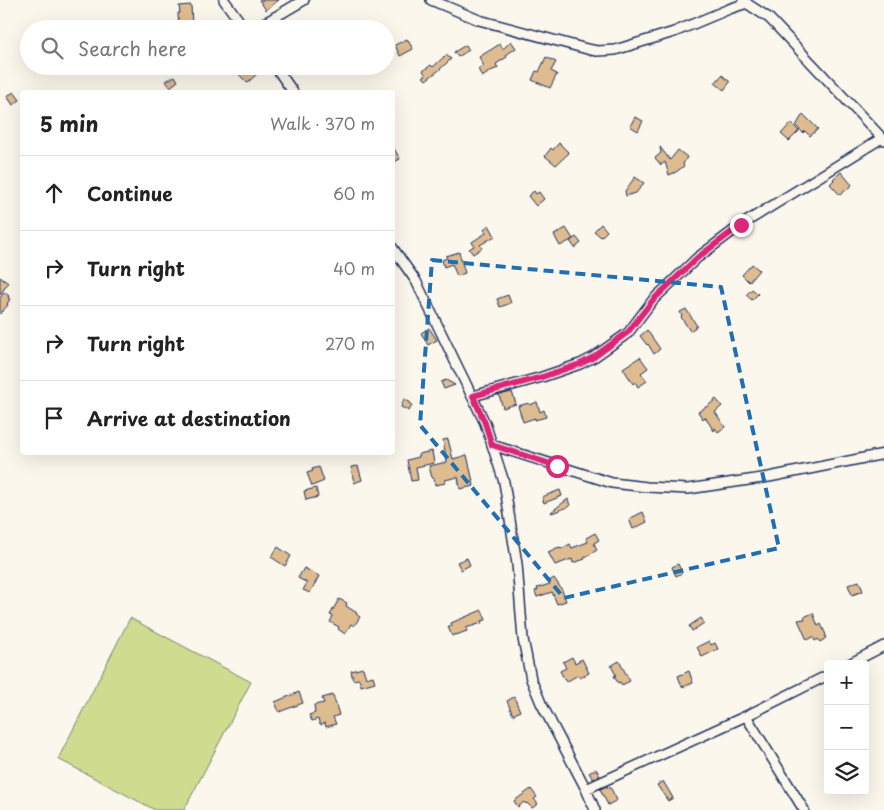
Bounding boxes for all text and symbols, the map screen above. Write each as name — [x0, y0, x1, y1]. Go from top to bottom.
search box — [20, 20, 395, 75]
icon: search — [38, 34, 66, 62]
text: Search here — [78, 34, 187, 62]
text: 5 min — [40, 107, 98, 139]
text: Walk · 370 m — [270, 111, 375, 135]
icon: ahead — [40, 179, 68, 207]
text: Continue — [87, 179, 173, 207]
text: 60 m — [333, 181, 375, 205]
route end — [730, 214, 753, 237]
icon: right — [40, 254, 68, 282]
text: Turn right — [87, 254, 185, 282]
text: 40 m — [333, 256, 375, 280]
icon: right — [40, 329, 68, 357]
text: Turn right — [87, 329, 185, 357]
text: 270 m — [325, 331, 375, 355]
icon: arrive — [40, 404, 68, 432]
text: Arrive at destination — [87, 404, 291, 432]
route start — [546, 455, 569, 478]
map controls — [824, 660, 869, 795]
button: + — [824, 660, 869, 705]
button: − — [824, 705, 869, 750]
button: layers — [824, 750, 869, 795]

